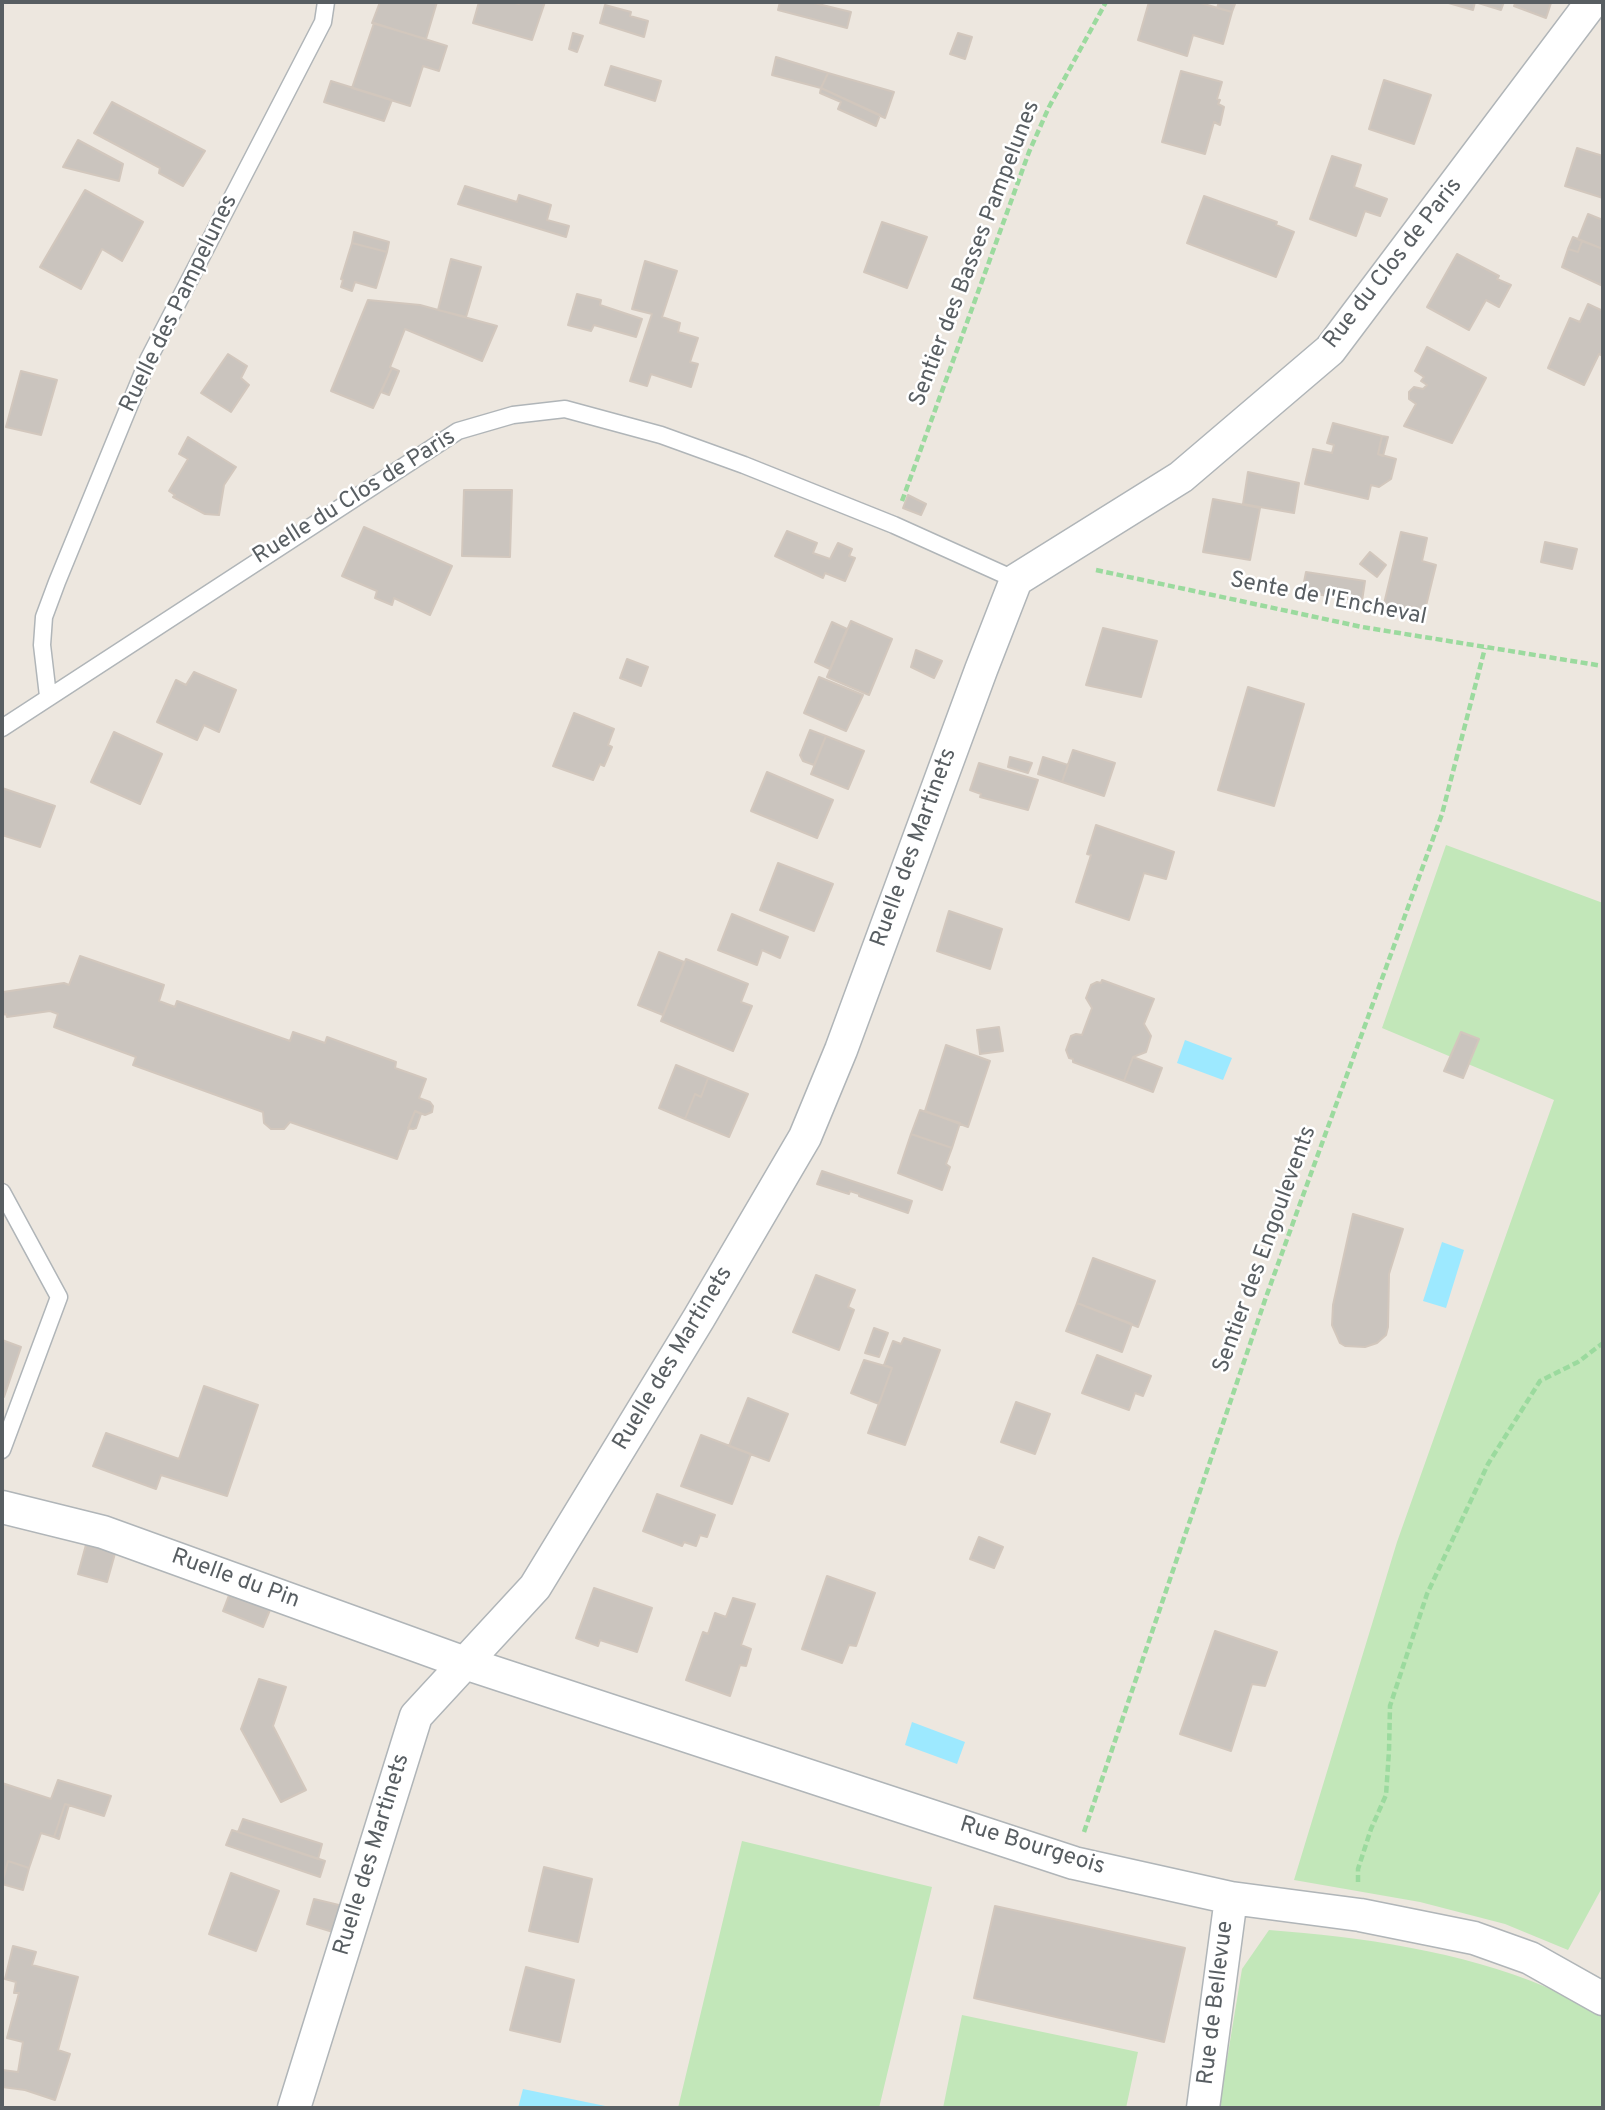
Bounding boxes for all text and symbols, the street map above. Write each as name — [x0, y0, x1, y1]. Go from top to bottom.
street label: Sentier des Basses Pampelunes — [905, 97, 1047, 411]
street label: Rue du Clos de Paris — [1319, 173, 1469, 355]
street label: Ruelle des Pampelunes — [115, 191, 245, 417]
street label: Ruelle du Clos de Paris — [249, 424, 461, 572]
street label: Sente de l'Encheval — [1227, 567, 1429, 633]
street label: Ruelle des Martinets — [866, 745, 964, 951]
street label: Sentier des Engoulevents — [1208, 1123, 1324, 1377]
street label: Ruelle des Martinets — [608, 1262, 740, 1456]
street label: Ruelle du Pin — [167, 1544, 303, 1616]
street label: Ruelle des Martinets — [329, 1751, 417, 1959]
street label: Rue Bourgeois — [956, 1812, 1108, 1882]
street label: Rue de Bellevue — [1193, 1919, 1241, 2087]

